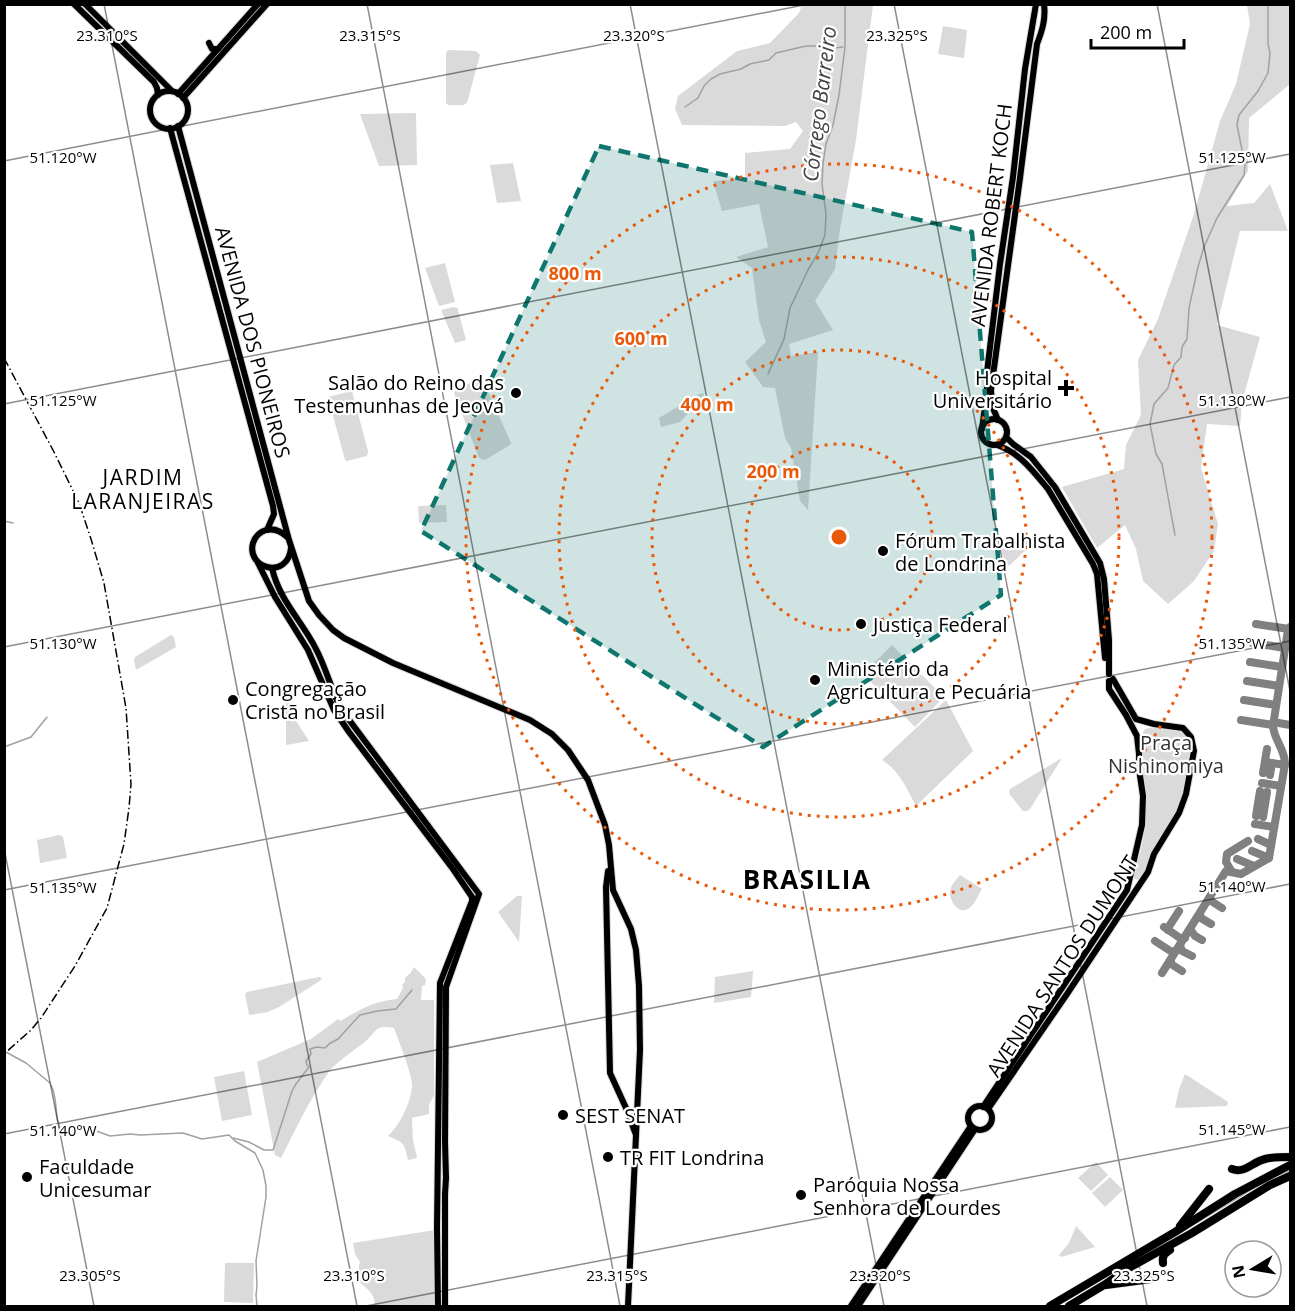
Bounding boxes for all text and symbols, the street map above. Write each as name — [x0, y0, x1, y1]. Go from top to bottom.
scale bar — [1091, 12, 1184, 50]
text: 200 m — [1100, 20, 1152, 44]
text: 23.310°S — [76, 25, 138, 45]
text: 23.315°S — [339, 25, 401, 45]
text: 23.320°S — [603, 25, 665, 45]
water label: Córrego Barreiro — [796, 25, 842, 183]
text: 23.325°S — [866, 25, 928, 45]
street label: AVENIDA ROBERT KOCH — [964, 102, 1018, 328]
text: 51.120°W — [29, 147, 97, 167]
text: 51.125°W — [1198, 147, 1266, 167]
street label: AVENIDA DOS PIONEIROS — [209, 223, 297, 461]
text: 800 m — [548, 261, 602, 285]
text: 600 m — [614, 326, 668, 350]
place label: Hospital Universitário — [933, 364, 1052, 414]
place label: Salão do Reino das Testemunhas de Jeová — [294, 369, 504, 419]
marker: Hospital Universitário — [1057, 379, 1075, 397]
marker: Salão do Reino das Testemunhas de Jeová — [509, 386, 523, 400]
text: 51.125°W — [29, 390, 97, 410]
text: 51.130°W — [1198, 390, 1266, 410]
text: 400 m — [680, 392, 734, 416]
text: 200 m — [746, 459, 800, 483]
district label: JARDIM LARANJEIRAS — [71, 463, 215, 515]
centre of rings — [829, 527, 849, 547]
place label: Fórum Trabalhista de Londrina — [895, 527, 1065, 577]
marker: Fórum Trabalhista de Londrina — [876, 544, 890, 558]
place label: Justiça Federal — [871, 611, 1008, 638]
marker: Justiça Federal — [854, 617, 868, 631]
text: 51.130°W — [29, 633, 97, 653]
text: 51.135°W — [1198, 633, 1266, 653]
place label: Ministério da Agricultura e Pecuária — [827, 655, 1031, 705]
marker: Ministério da Agricultura e Pecuária — [808, 673, 822, 687]
place label: Congregação Cristã no Brasil — [245, 675, 385, 725]
marker: Congregação Cristã no Brasil — [226, 693, 240, 707]
park label: Praça Nishinomiya — [1108, 729, 1224, 779]
street label: AVENIDA SANTOS DUMONT — [980, 850, 1144, 1082]
district label: BRASILIA — [743, 861, 871, 897]
text: 51.140°W — [1198, 876, 1266, 896]
text: 51.135°W — [29, 877, 97, 897]
place label: SEST SENAT — [575, 1102, 685, 1129]
marker: SEST SENAT — [556, 1108, 570, 1122]
text: 51.145°W — [1198, 1119, 1266, 1139]
text: 51.140°W — [29, 1120, 97, 1140]
place label: TR FIT Londrina — [620, 1144, 764, 1171]
marker: TR FIT Londrina — [601, 1150, 615, 1164]
place label: Faculdade Unicesumar — [39, 1153, 151, 1203]
marker: Faculdade Unicesumar — [20, 1170, 34, 1184]
place label: Paróquia Nossa Senhora de Lourdes — [813, 1171, 1001, 1221]
marker: Paróquia Nossa Senhora de Lourdes — [794, 1188, 808, 1202]
north arrow — [1223, 1239, 1283, 1299]
text: N — [1226, 1263, 1250, 1280]
text: 23.305°S — [59, 1265, 121, 1285]
text: 23.310°S — [323, 1265, 385, 1285]
text: 23.315°S — [586, 1265, 648, 1285]
text: 23.320°S — [849, 1265, 911, 1285]
text: 23.325°S — [1113, 1265, 1175, 1285]

